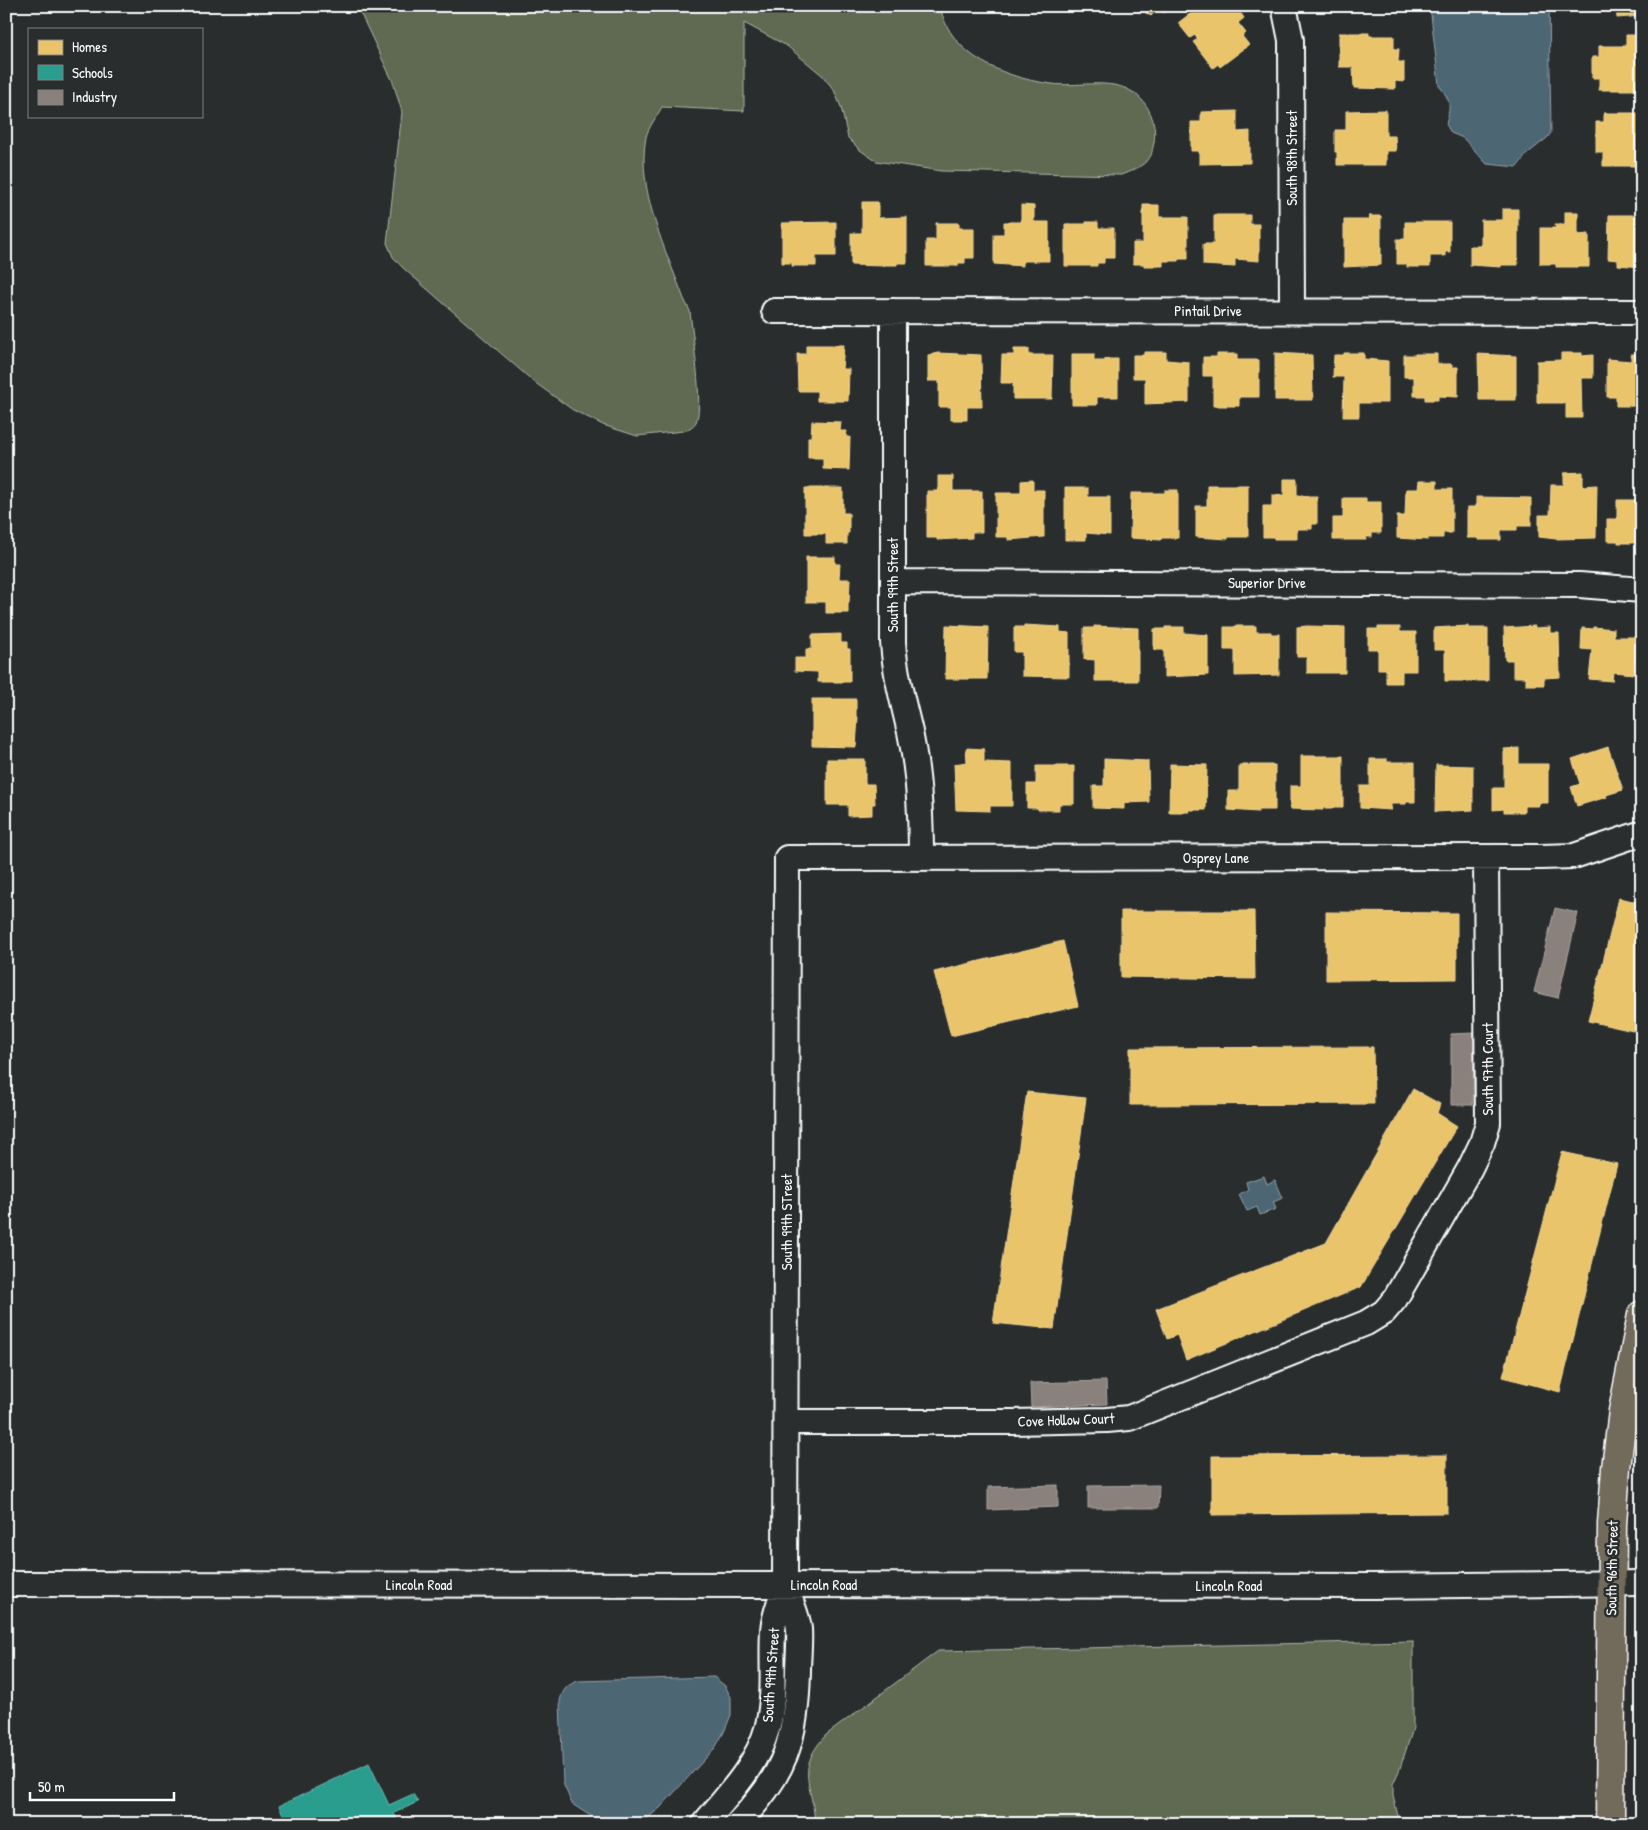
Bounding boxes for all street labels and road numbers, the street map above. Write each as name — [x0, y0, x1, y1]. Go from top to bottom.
street label: South 98th Street — [1281, 109, 1302, 206]
street label: Pintail Drive — [1174, 300, 1242, 321]
street label: South 99th Street — [882, 537, 903, 632]
street label: Superior Drive — [1228, 572, 1306, 593]
street label: Osprey Lane — [1183, 847, 1249, 868]
street label: South 97th Court — [1477, 1022, 1498, 1115]
street label: South 99th STreet — [776, 1173, 797, 1270]
street label: Cove Hollow Court — [1017, 1407, 1116, 1432]
street label: South 96th Street — [1600, 1519, 1623, 1616]
street label: Lincoln Road — [386, 1574, 452, 1595]
street label: Lincoln Road — [791, 1574, 857, 1595]
street label: Lincoln Road — [1196, 1575, 1262, 1596]
street label: South 99th Street — [757, 1626, 784, 1723]

